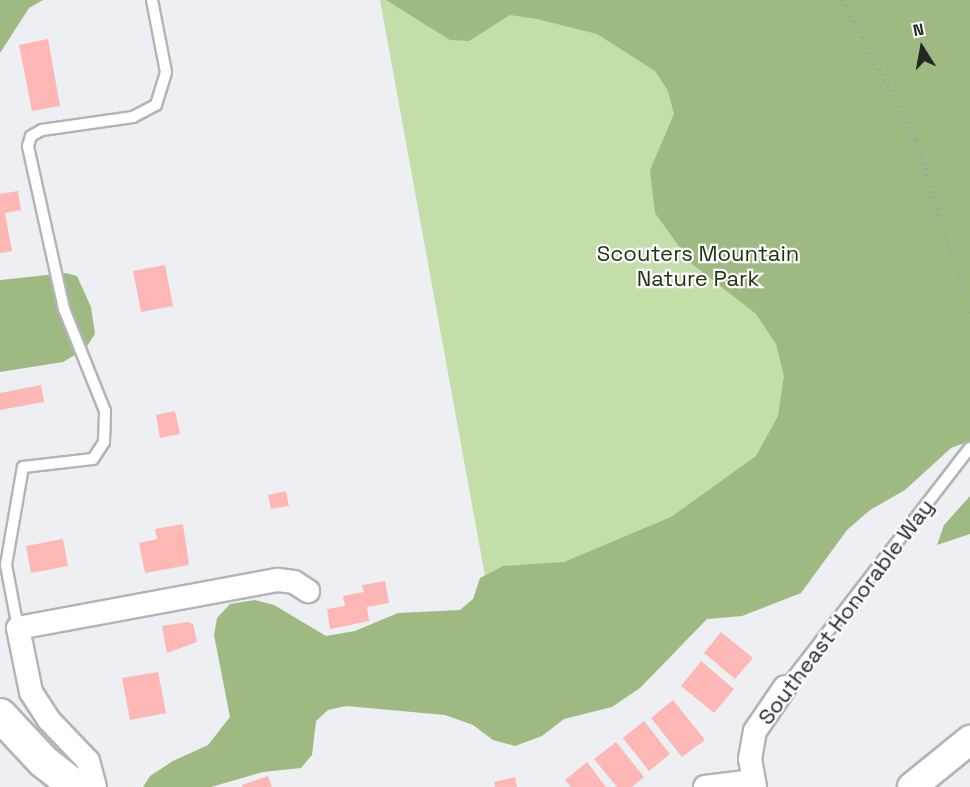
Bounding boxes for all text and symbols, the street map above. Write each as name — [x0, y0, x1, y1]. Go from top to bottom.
north arrow — [892, 18, 952, 78]
text: N — [911, 19, 926, 41]
park label: Scouters Mountain Nature Park — [597, 240, 799, 292]
street label: Southeast Honorable Way — [753, 494, 939, 730]

